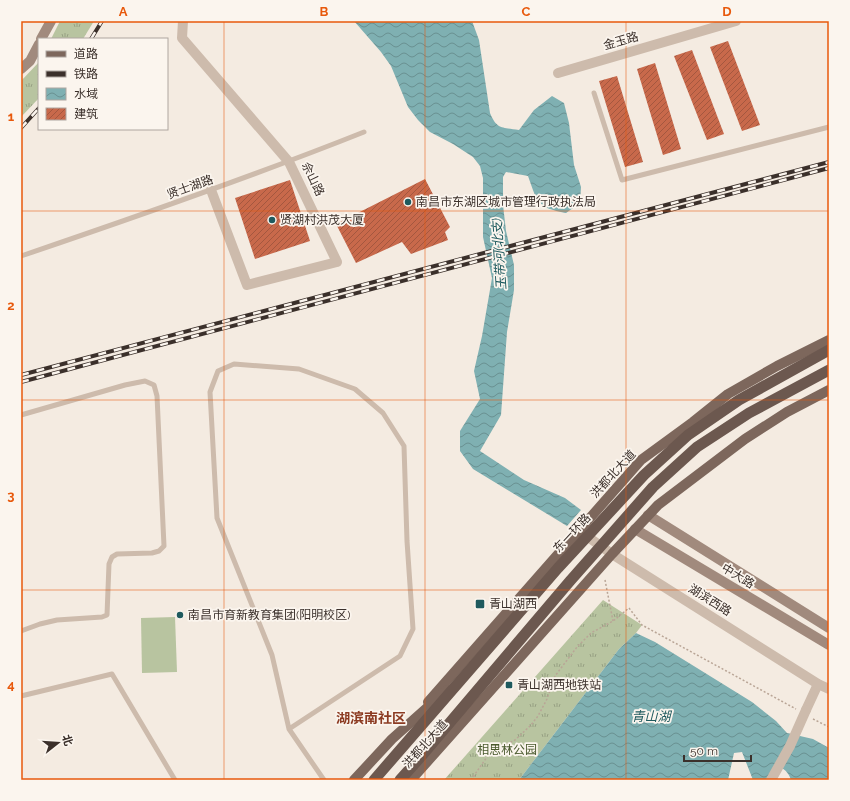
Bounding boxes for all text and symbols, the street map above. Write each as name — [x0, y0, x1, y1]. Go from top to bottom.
text: A — [119, 4, 128, 19]
text: B — [320, 4, 329, 19]
text: C — [522, 4, 531, 19]
text: D — [722, 4, 732, 19]
street label: 金玉路 — [602, 29, 640, 53]
legend — [38, 38, 168, 130]
text: 道路 — [74, 47, 98, 61]
text: 铁路 — [74, 67, 98, 81]
text: 水域 — [74, 87, 98, 101]
text: 建筑 — [74, 107, 98, 121]
text: 1 — [8, 109, 15, 124]
street label: 佘山路 — [299, 160, 327, 198]
street label: 贤士湖路 — [165, 172, 215, 202]
place label: 南昌市东湖区城市管理行政执法局 — [416, 195, 596, 209]
marker: 南昌市东湖区城市管理行政执法局 — [403, 197, 413, 207]
place label: 贤湖村洪茂大厦 — [280, 213, 364, 227]
marker: 贤湖村洪茂大厦 — [267, 215, 277, 225]
water label: 玉带河(北支) — [489, 217, 509, 290]
text: 2 — [7, 298, 15, 313]
street label: 洪都北大道 — [587, 447, 639, 501]
text: 3 — [7, 488, 15, 503]
street label: 东一环路 — [551, 511, 593, 555]
street label: 中大路 — [719, 561, 757, 591]
street label: 湖滨西路 — [686, 581, 734, 619]
place label: 青山湖西 — [489, 597, 537, 611]
marker: 青山湖西 — [474, 598, 486, 610]
place label: 南昌市育新教育集团(阳明校区) — [188, 608, 350, 622]
marker: 南昌市育新教育集团(阳明校区) — [175, 610, 185, 620]
text: 4 — [7, 677, 15, 692]
place label: 青山湖西地铁站 — [517, 678, 601, 692]
marker: 青山湖西地铁站 — [504, 680, 514, 690]
water label: 青山湖 — [631, 709, 672, 724]
district label: 湖滨南社区 — [336, 710, 406, 726]
street label: 洪都北大道 — [400, 717, 450, 771]
north arrow — [38, 723, 78, 763]
text: 北 — [59, 733, 75, 747]
scale bar — [684, 737, 751, 763]
park label: 相思林公园 — [477, 743, 537, 757]
text: 50 m — [690, 744, 718, 758]

